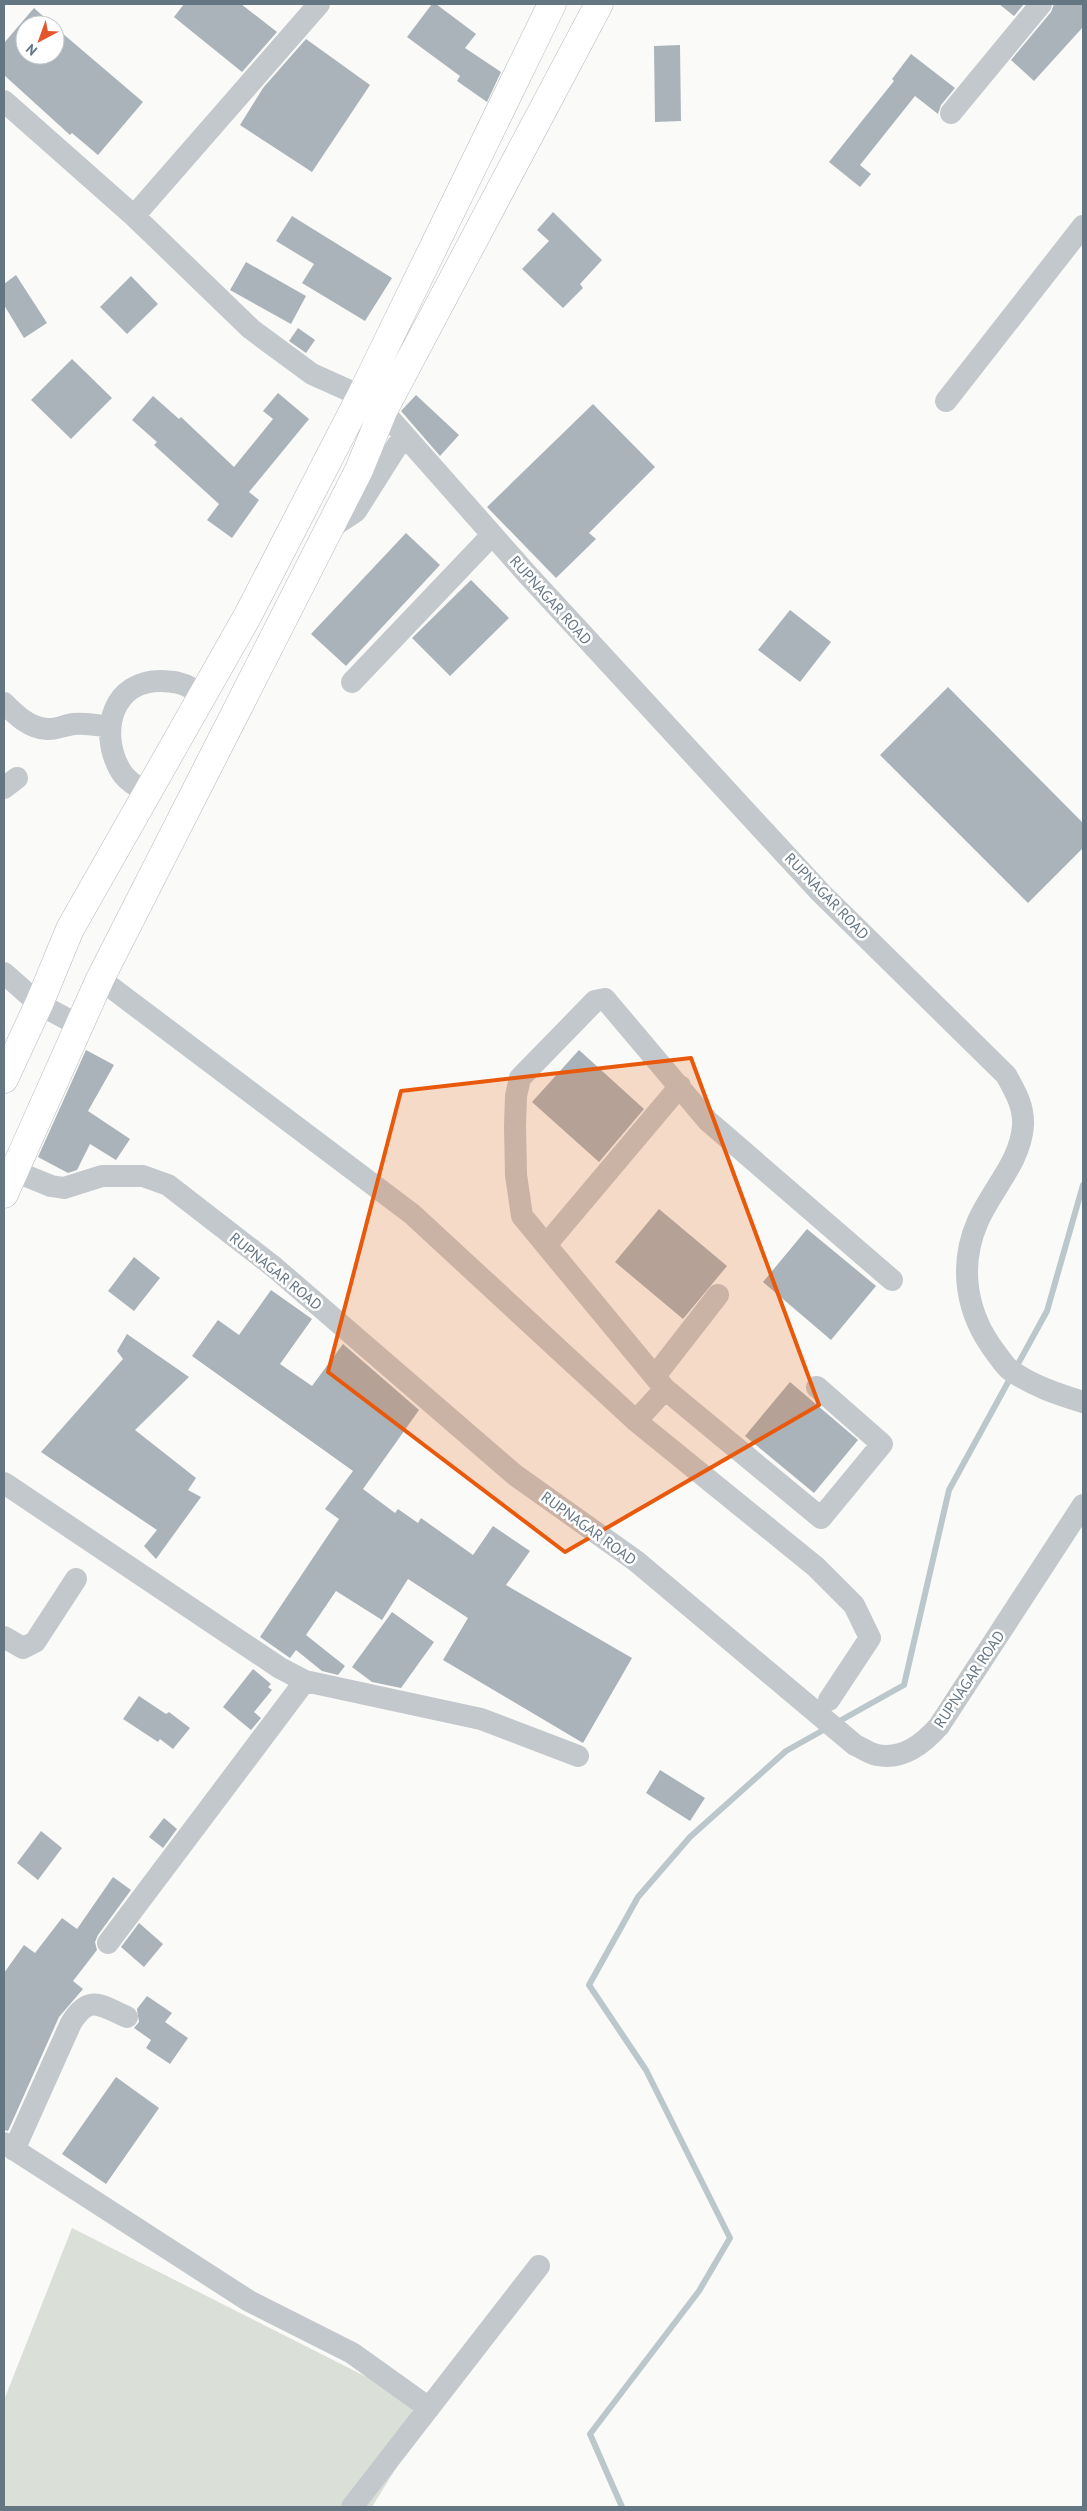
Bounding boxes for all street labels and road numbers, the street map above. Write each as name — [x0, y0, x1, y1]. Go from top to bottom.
street label: RUPNAGAR ROAD — [506, 552, 596, 648]
street label: RUPNAGAR ROAD — [781, 849, 873, 943]
street label: RUPNAGAR ROAD — [226, 1228, 326, 1314]
street label: RUPNAGAR ROAD — [538, 1487, 640, 1569]
street label: RUPNAGAR ROAD — [929, 1627, 1009, 1731]

